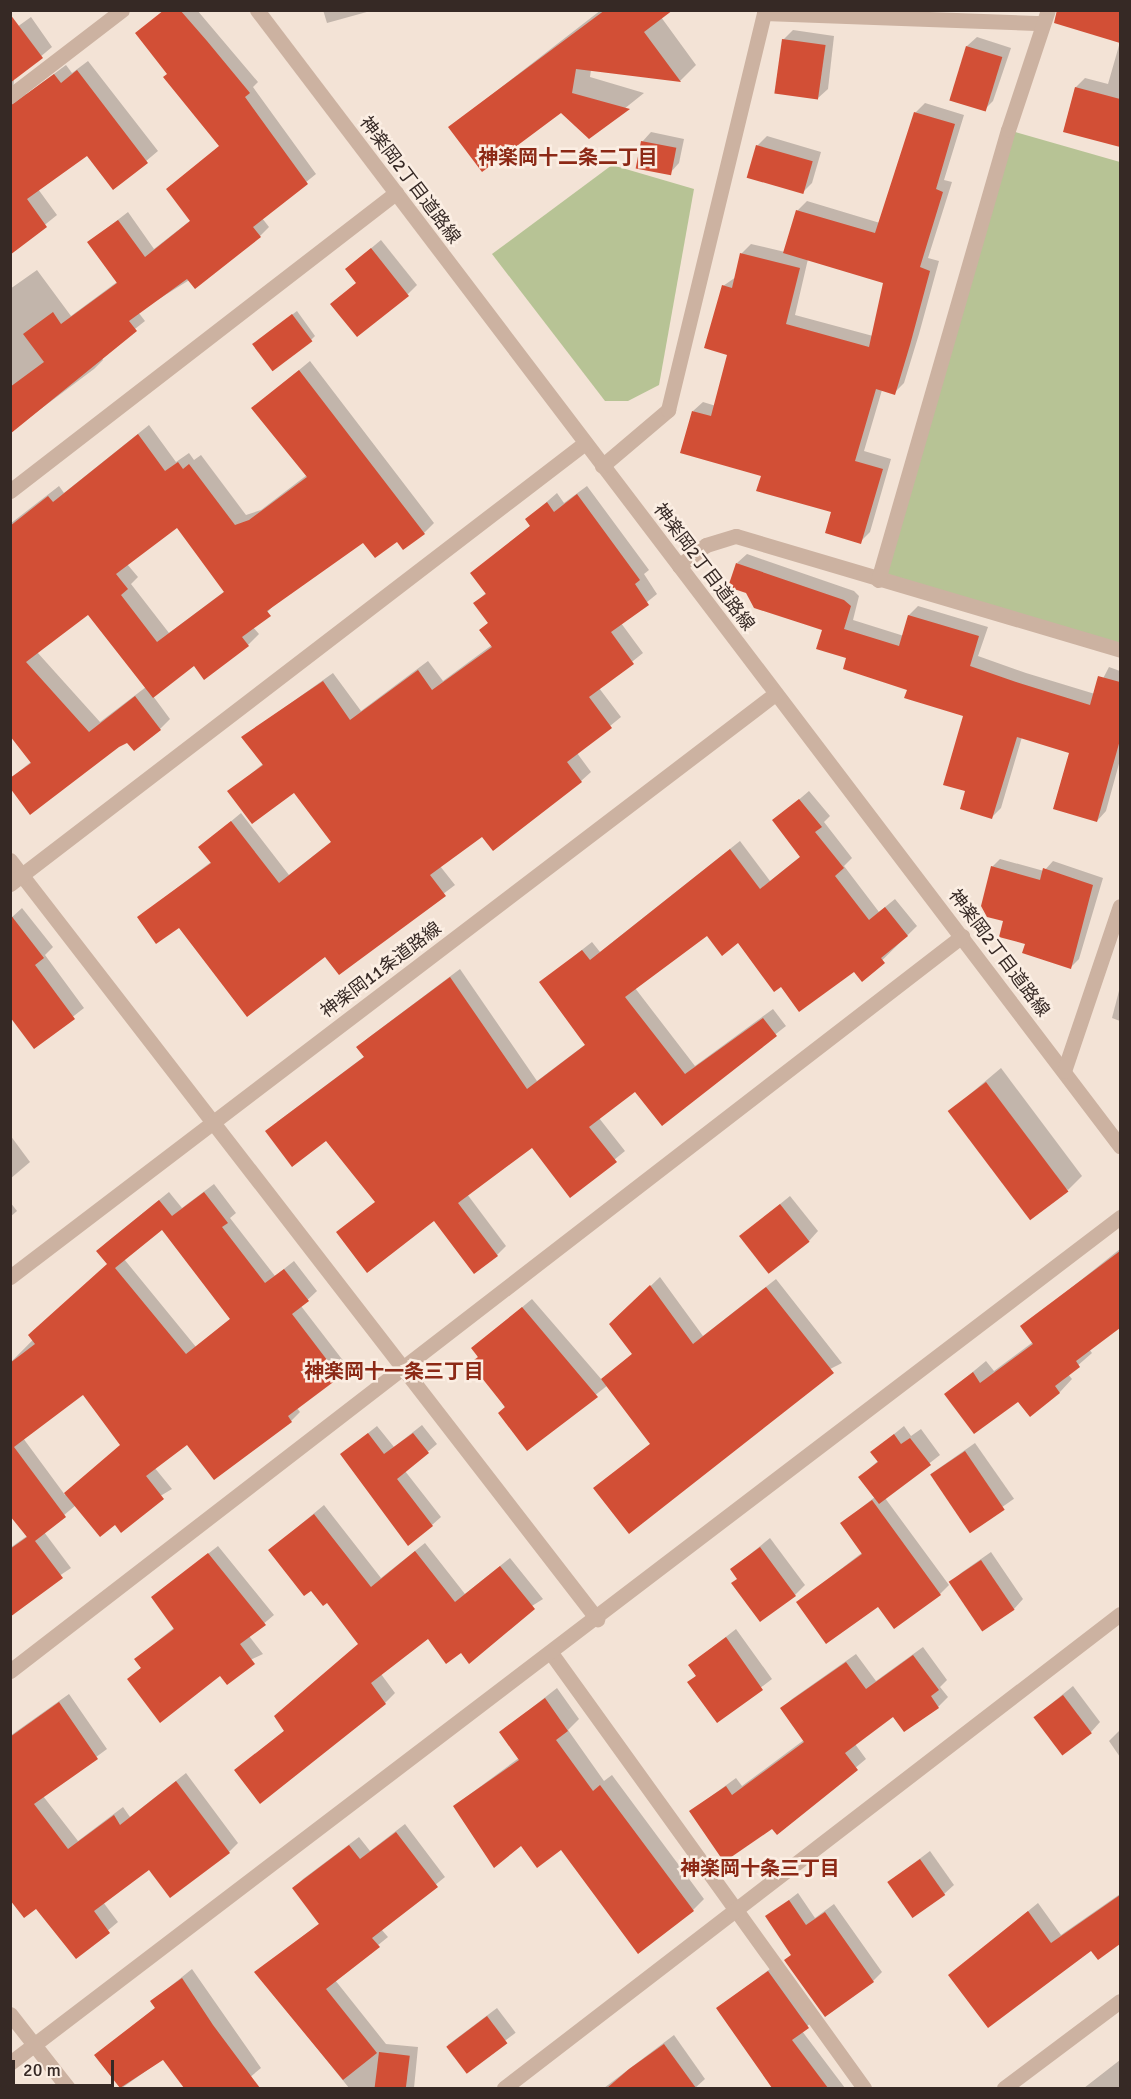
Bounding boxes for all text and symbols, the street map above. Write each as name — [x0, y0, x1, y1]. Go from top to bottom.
street label: 神楽岡2丁目道路線 — [355, 112, 465, 248]
district label: 神楽岡十二条二丁目 — [478, 145, 658, 169]
street label: 神楽岡2丁目道路線 — [649, 499, 759, 635]
street label: 神楽岡2丁目道路線 — [944, 885, 1054, 1021]
street label: 神楽岡11条道路線 — [316, 918, 446, 1022]
district label: 神楽岡十一条三丁目 — [304, 1359, 484, 1383]
district label: 神楽岡十条三丁目 — [680, 1856, 840, 1880]
scale bar — [15, 2048, 117, 2086]
text: 20 m — [23, 2059, 61, 2081]

